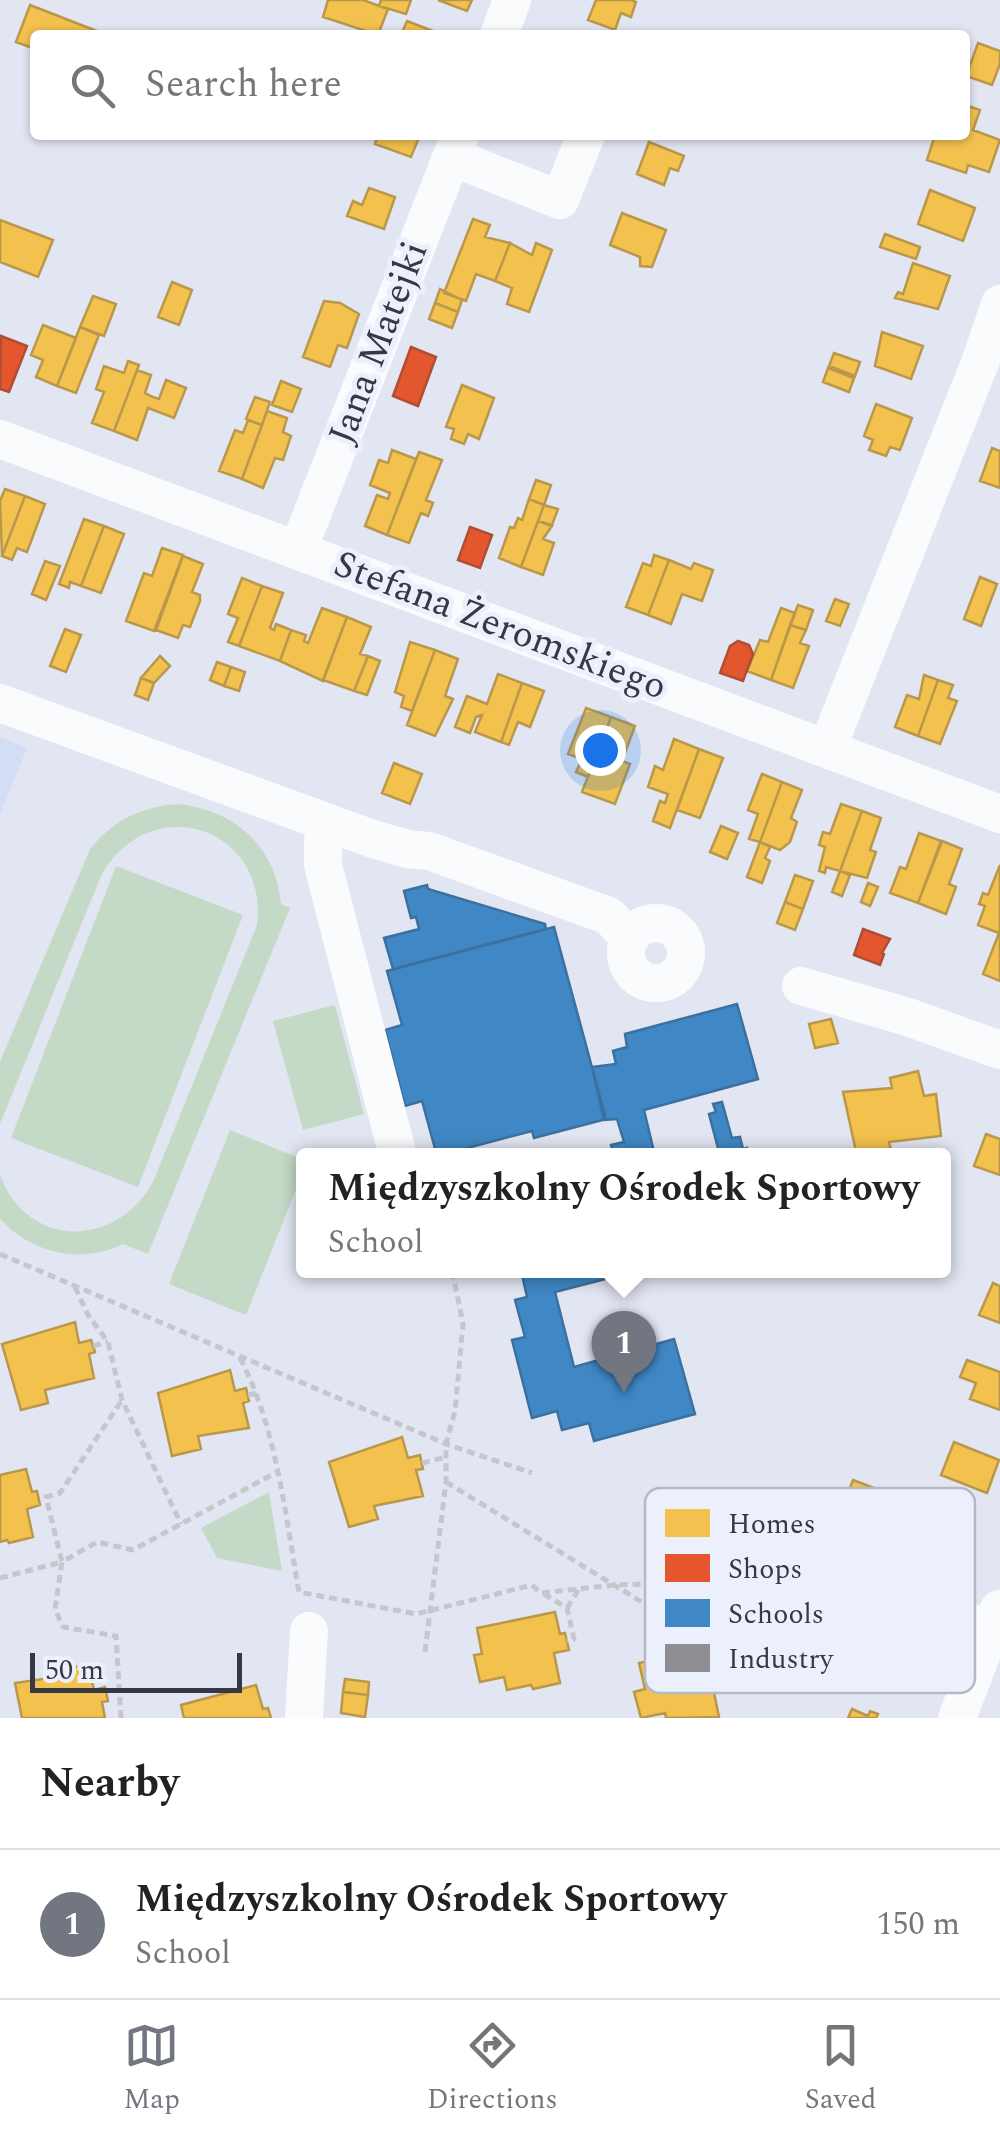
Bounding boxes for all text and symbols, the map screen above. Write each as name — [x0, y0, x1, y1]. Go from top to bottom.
search box — [30, 30, 970, 140]
text: Search here — [145, 56, 342, 114]
icon: search — [65, 58, 120, 113]
street label: Jana Matejki — [314, 233, 444, 453]
street label: Stefana Żeromskiego — [325, 536, 675, 716]
your location — [575, 725, 626, 776]
popup — [296, 1148, 951, 1278]
text: Międzyszkolny Ośrodek Sportowy — [328, 1160, 919, 1218]
text: School — [328, 1218, 424, 1267]
pin: 1 — [592, 1310, 656, 1393]
legend — [645, 1488, 975, 1693]
text: Homes — [728, 1503, 816, 1546]
text: Shops — [728, 1548, 802, 1591]
text: Schools — [728, 1593, 824, 1636]
text: Industry — [728, 1638, 835, 1681]
scale bar — [30, 1648, 242, 1692]
text: 50 m — [45, 1649, 104, 1692]
text: Nearby — [40, 1752, 179, 1815]
text: Międzyszkolny Ośrodek Sportowy — [135, 1871, 726, 1929]
text: 1 — [64, 1900, 81, 1949]
text: 150 m — [876, 1900, 960, 1949]
text: School — [135, 1929, 231, 1978]
tab: Map — [124, 2018, 180, 2121]
tab: Directions — [427, 2018, 558, 2121]
tab: Saved — [805, 2018, 876, 2121]

